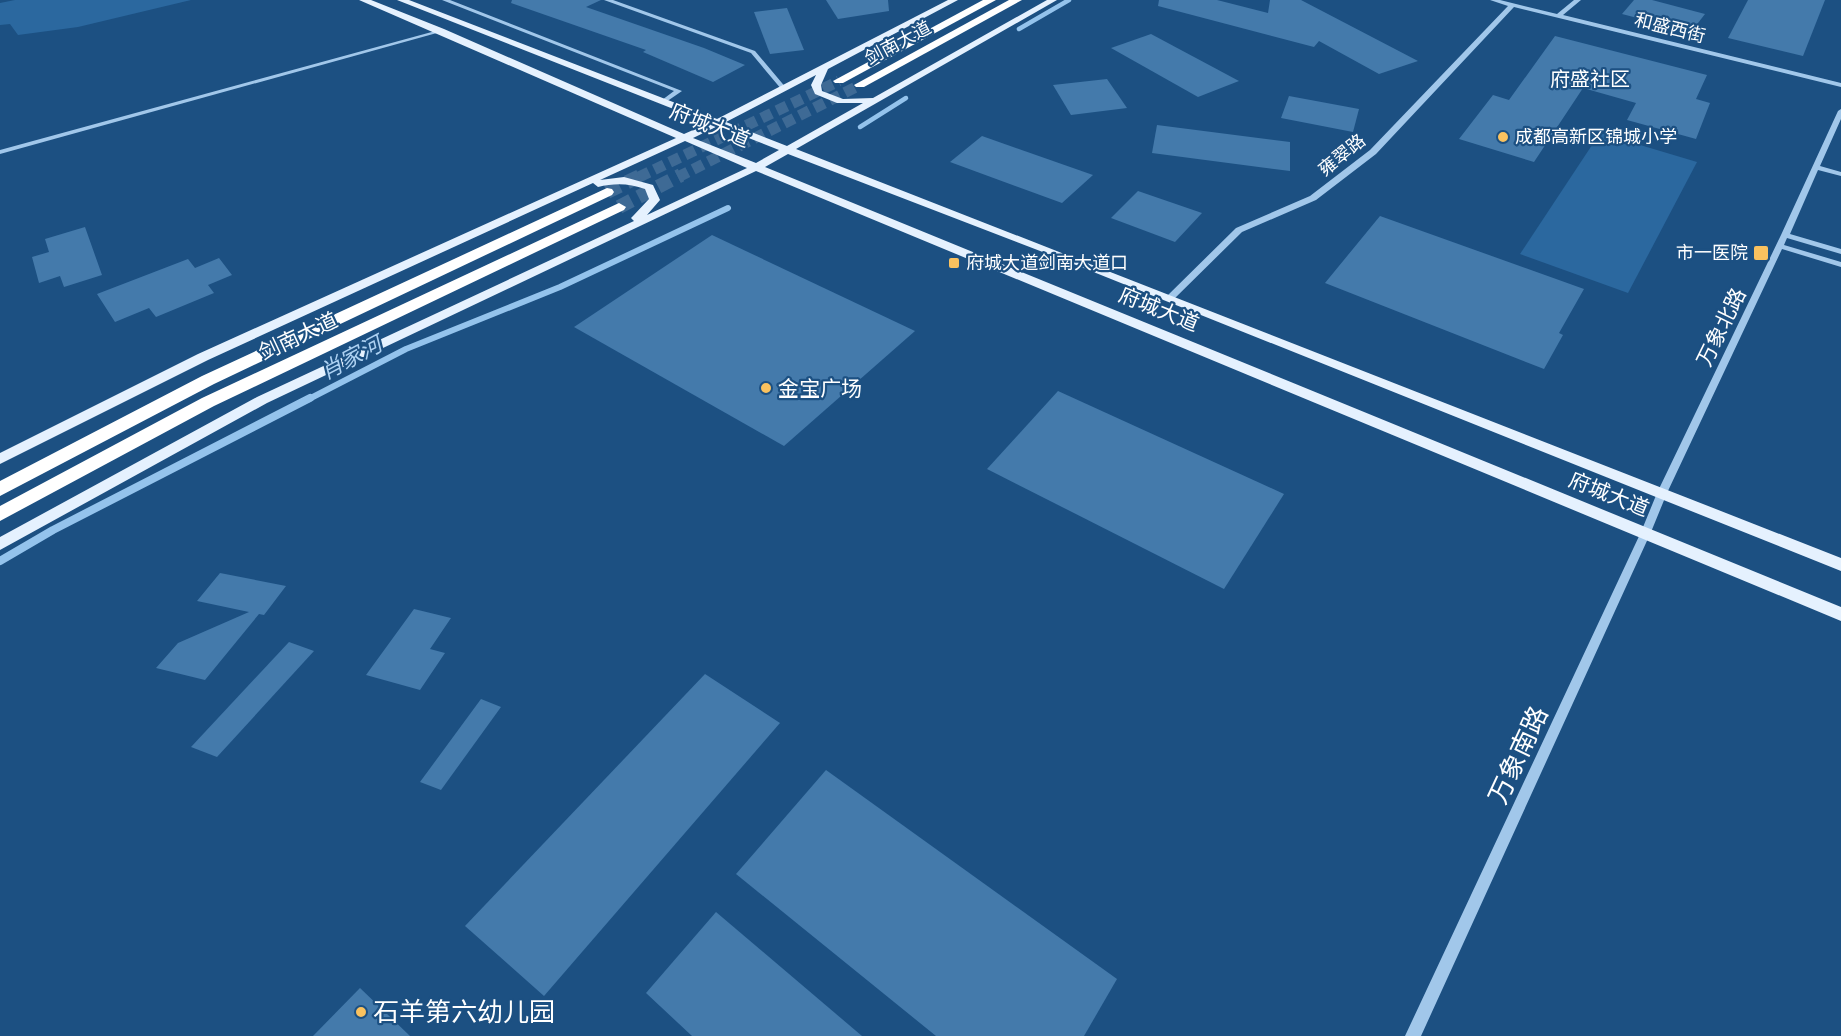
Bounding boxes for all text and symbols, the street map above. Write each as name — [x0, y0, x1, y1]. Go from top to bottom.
street label: 和盛西街 — [1632, 9, 1708, 47]
street label: 剑南大道 — [861, 16, 935, 70]
district label: 府盛社区 — [1550, 67, 1630, 91]
street label: 府城大道 — [666, 98, 754, 152]
place label: 成都高新区锦城小学 — [1515, 126, 1677, 148]
street label: 雍翠路 — [1314, 129, 1370, 181]
marker: 成都高新区锦城小学 — [1496, 130, 1510, 144]
place label: 市一医院 — [1676, 242, 1748, 264]
marker: 市一医院 — [1752, 244, 1770, 262]
place label: 府城大道剑南大道口 — [966, 252, 1128, 274]
marker: 府城大道剑南大道口 — [947, 256, 961, 270]
street label: 府城大道 — [1115, 282, 1203, 336]
street label: 万象北路 — [1691, 284, 1751, 370]
street label: 剑南大道 — [255, 307, 341, 365]
water label: 肖家河 — [316, 329, 390, 385]
place label: 金宝广场 — [778, 376, 862, 401]
marker: 金宝广场 — [759, 381, 773, 395]
street label: 府城大道 — [1565, 467, 1653, 521]
street label: 万象南路 — [1482, 701, 1554, 809]
place label: 石羊第六幼儿园 — [373, 996, 555, 1028]
marker: 石羊第六幼儿园 — [354, 1005, 368, 1019]

